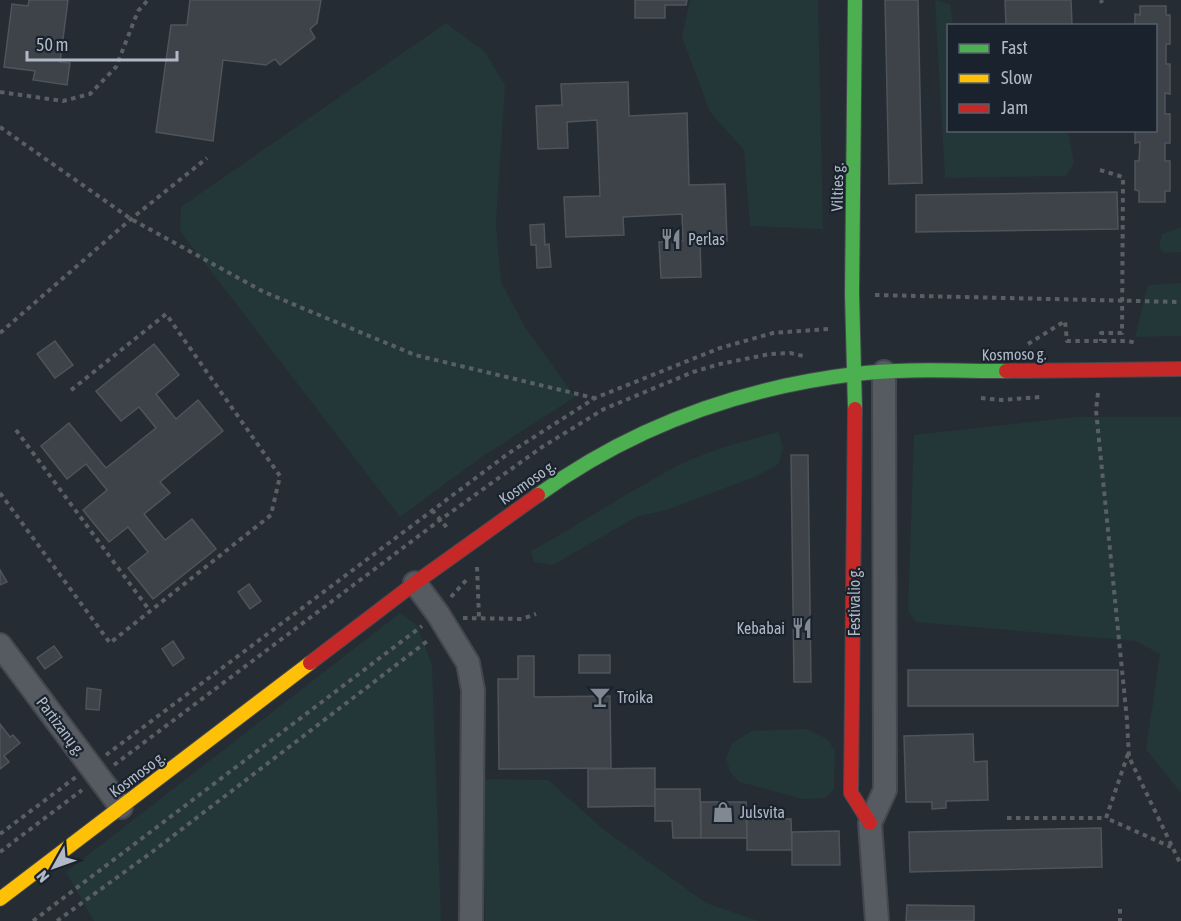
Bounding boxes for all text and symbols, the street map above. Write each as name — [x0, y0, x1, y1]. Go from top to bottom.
scale bar — [27, 24, 177, 62]
legend — [947, 24, 1157, 132]
text: 50 m — [36, 34, 68, 55]
text: Fast — [1001, 37, 1028, 58]
text: Slow — [1001, 67, 1032, 88]
text: Jam — [1001, 97, 1028, 118]
street label: Vilties g. — [828, 162, 847, 212]
restaurant icon: Perlas — [659, 227, 683, 251]
place label: Perlas — [688, 230, 725, 248]
street label: Kosmoso g. — [981, 344, 1047, 365]
street label: Kosmoso g. — [495, 456, 559, 509]
street label: Festivalio g. — [845, 568, 864, 636]
restaurant icon: Kebabai — [790, 616, 814, 640]
place label: Kebabai — [736, 619, 785, 637]
bar icon: Troika — [588, 685, 612, 709]
place label: Troika — [617, 688, 653, 706]
street label: Partizanų g. — [32, 693, 89, 759]
street label: Kosmoso g. — [106, 747, 169, 801]
shop icon: Julsvita — [711, 800, 735, 824]
place label: Julsvita — [740, 803, 785, 821]
north arrow — [24, 837, 84, 897]
text: N — [33, 867, 52, 886]

